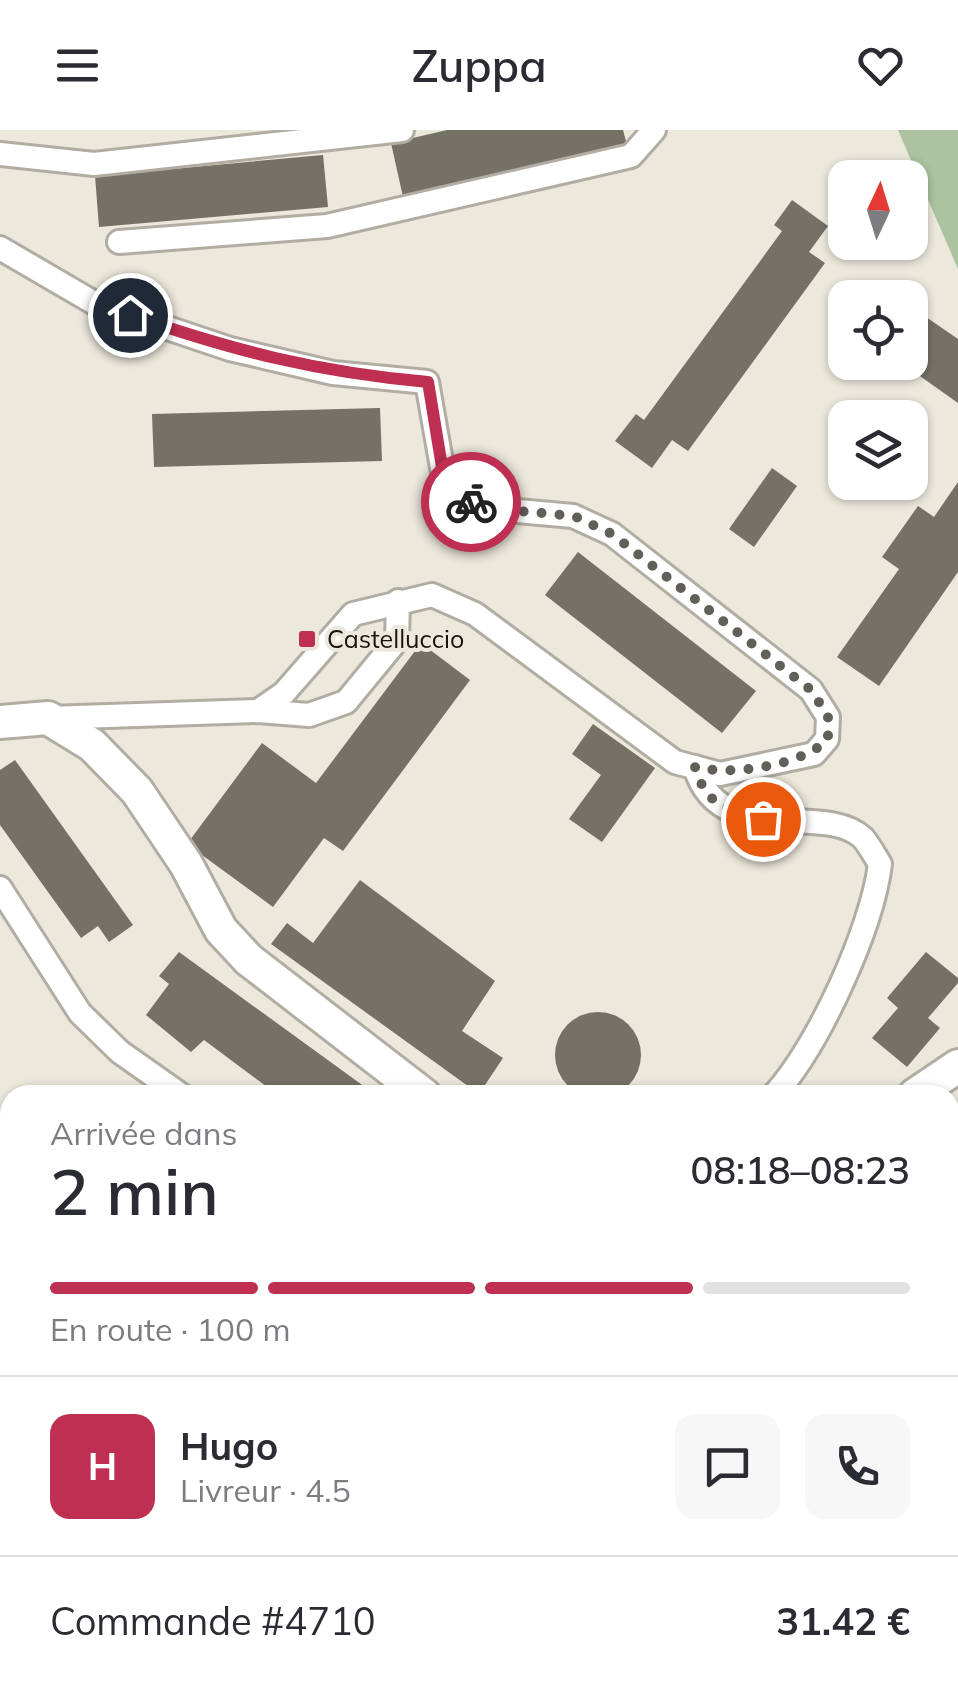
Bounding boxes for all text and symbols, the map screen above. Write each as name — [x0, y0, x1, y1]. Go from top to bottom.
text: Zuppa — [411, 37, 547, 93]
icon: menu — [50, 38, 105, 93]
icon: heart — [853, 38, 908, 93]
north arrow — [828, 160, 928, 260]
map controls — [828, 160, 928, 500]
pin — [88, 273, 173, 358]
button: locate — [828, 280, 928, 380]
icon: home — [103, 288, 158, 343]
button: layers — [828, 400, 928, 500]
courier — [421, 452, 521, 552]
icon: bike — [444, 475, 499, 530]
place label: Castelluccio — [327, 623, 464, 654]
marker: Castelluccio — [296, 628, 318, 650]
pin — [721, 777, 806, 862]
icon: bag — [736, 792, 791, 847]
text: Arrivée dans — [50, 1113, 237, 1153]
text: 08:18–08:23 — [690, 1146, 910, 1194]
text: 2 min — [50, 1150, 219, 1231]
text: En route · 100 m — [50, 1309, 291, 1349]
button: chat — [675, 1414, 780, 1519]
button: phone — [805, 1414, 910, 1519]
text: Hugo — [180, 1422, 278, 1470]
text: H — [88, 1442, 117, 1490]
text: Livreur · 4.5 — [180, 1470, 351, 1510]
text: Commande #4710 — [50, 1597, 376, 1645]
text: 31.42 € — [776, 1597, 910, 1645]

